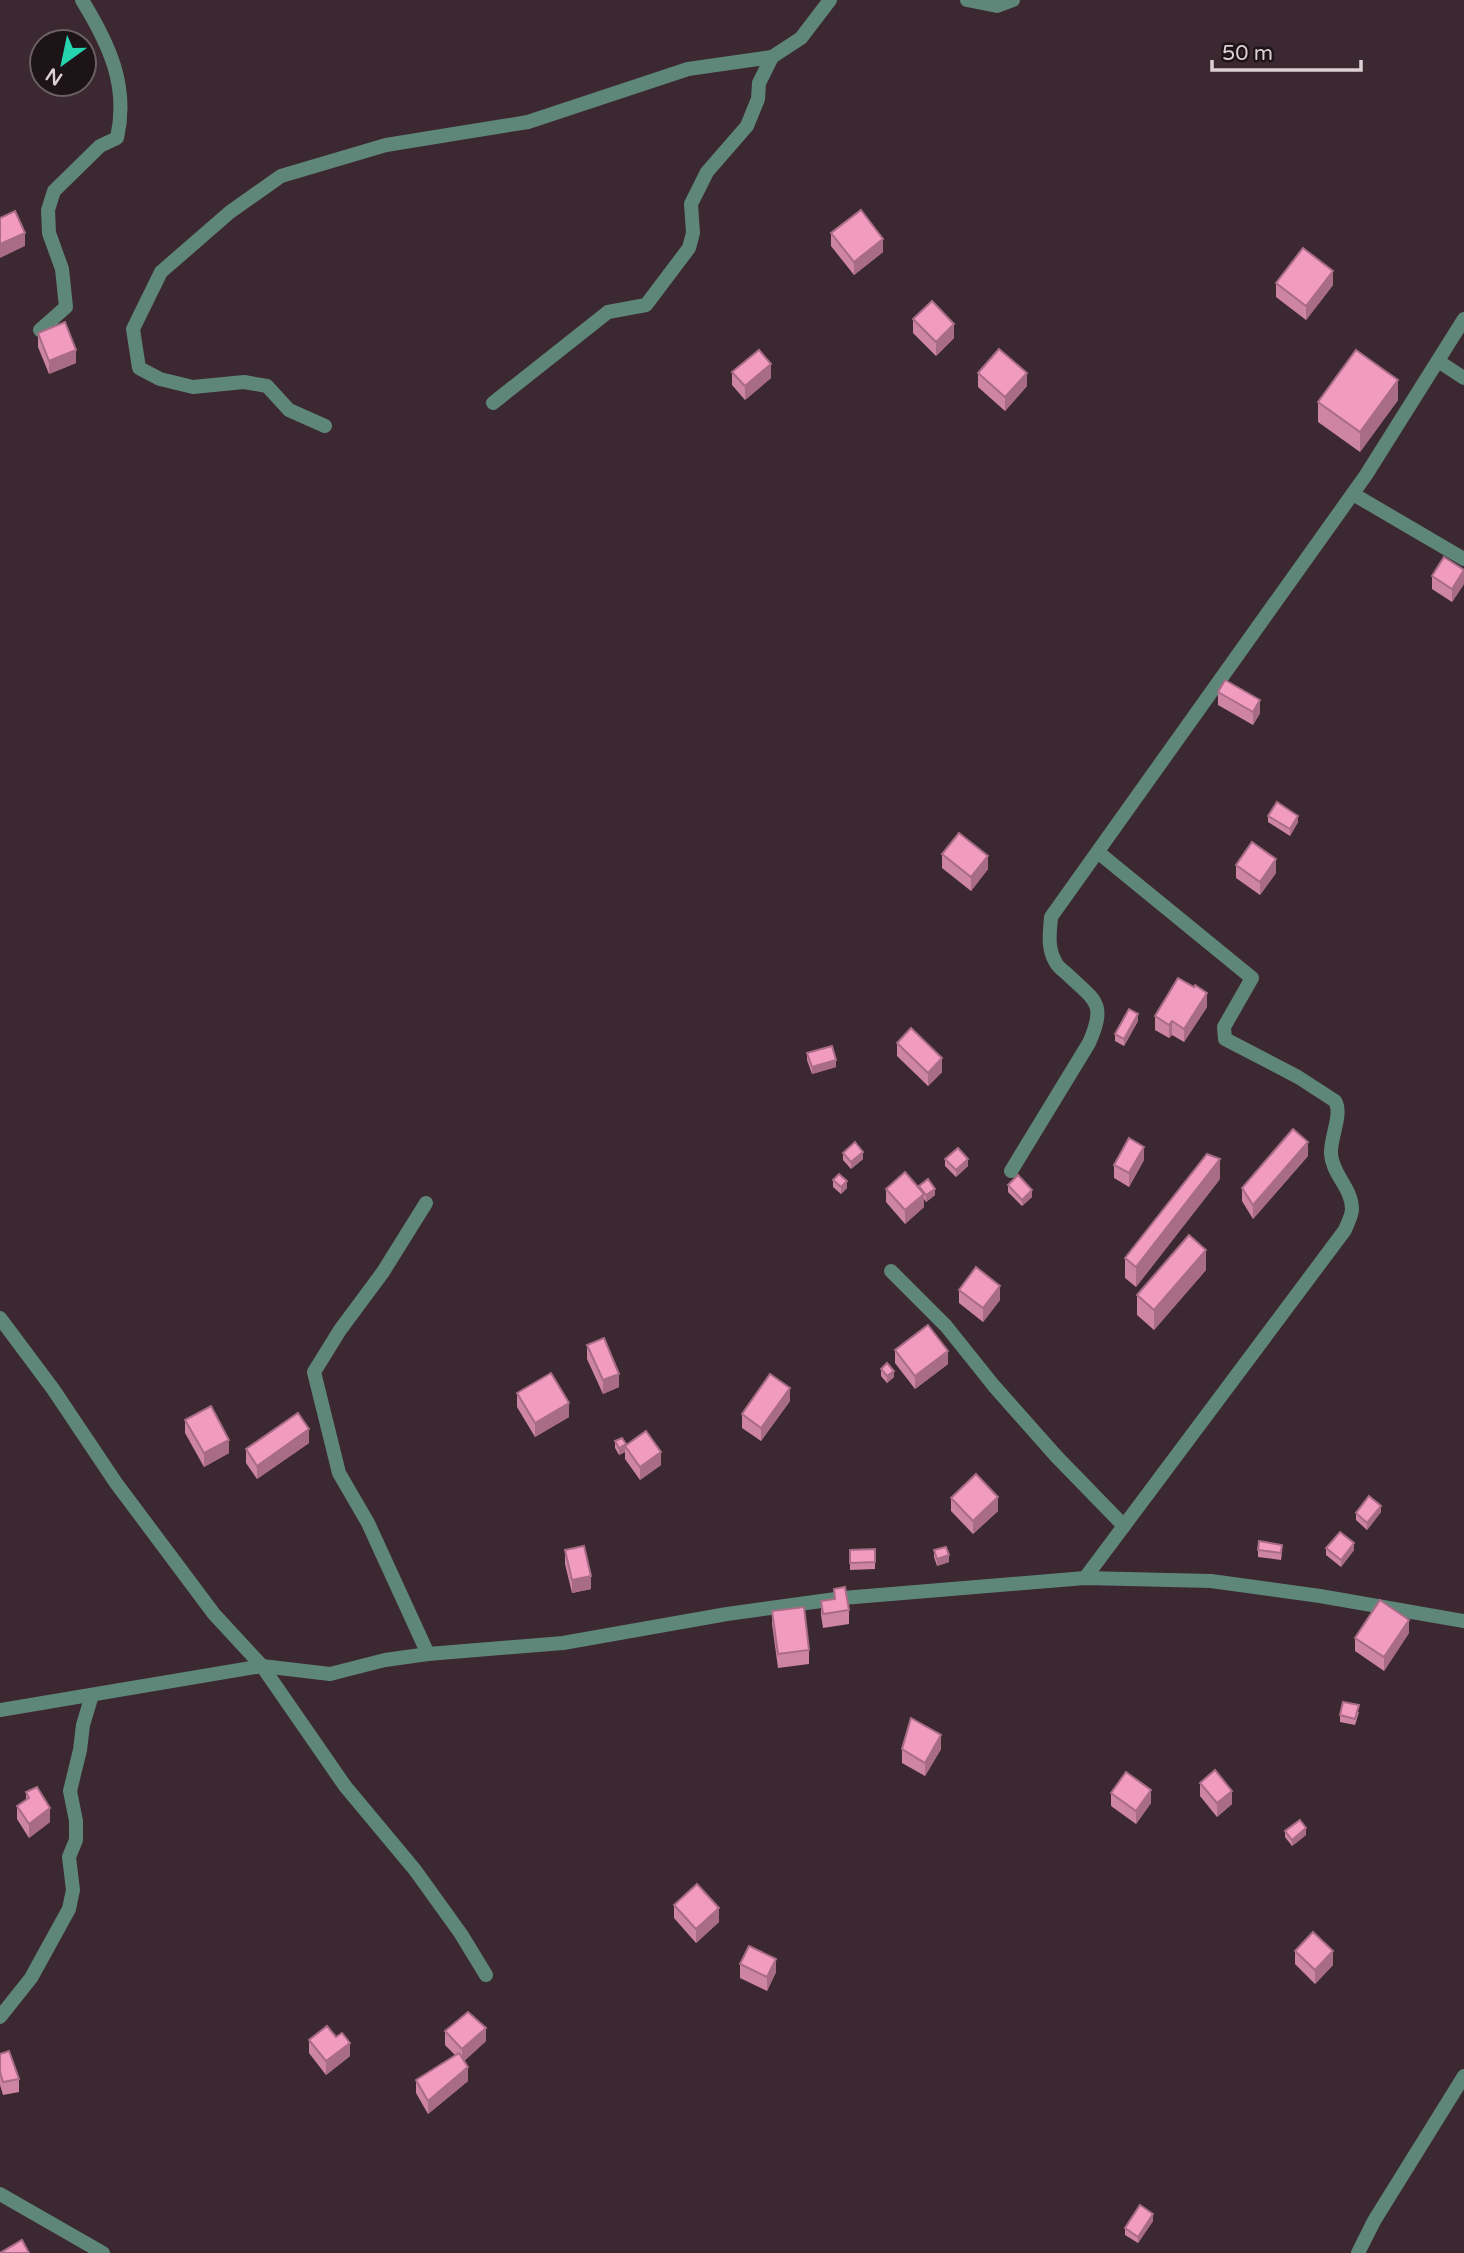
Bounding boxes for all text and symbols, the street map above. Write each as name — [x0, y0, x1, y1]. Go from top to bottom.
north arrow — [28, 28, 98, 98]
scale bar — [1212, 28, 1361, 72]
text: 50 m — [1222, 41, 1273, 66]
text: N — [42, 63, 67, 90]

